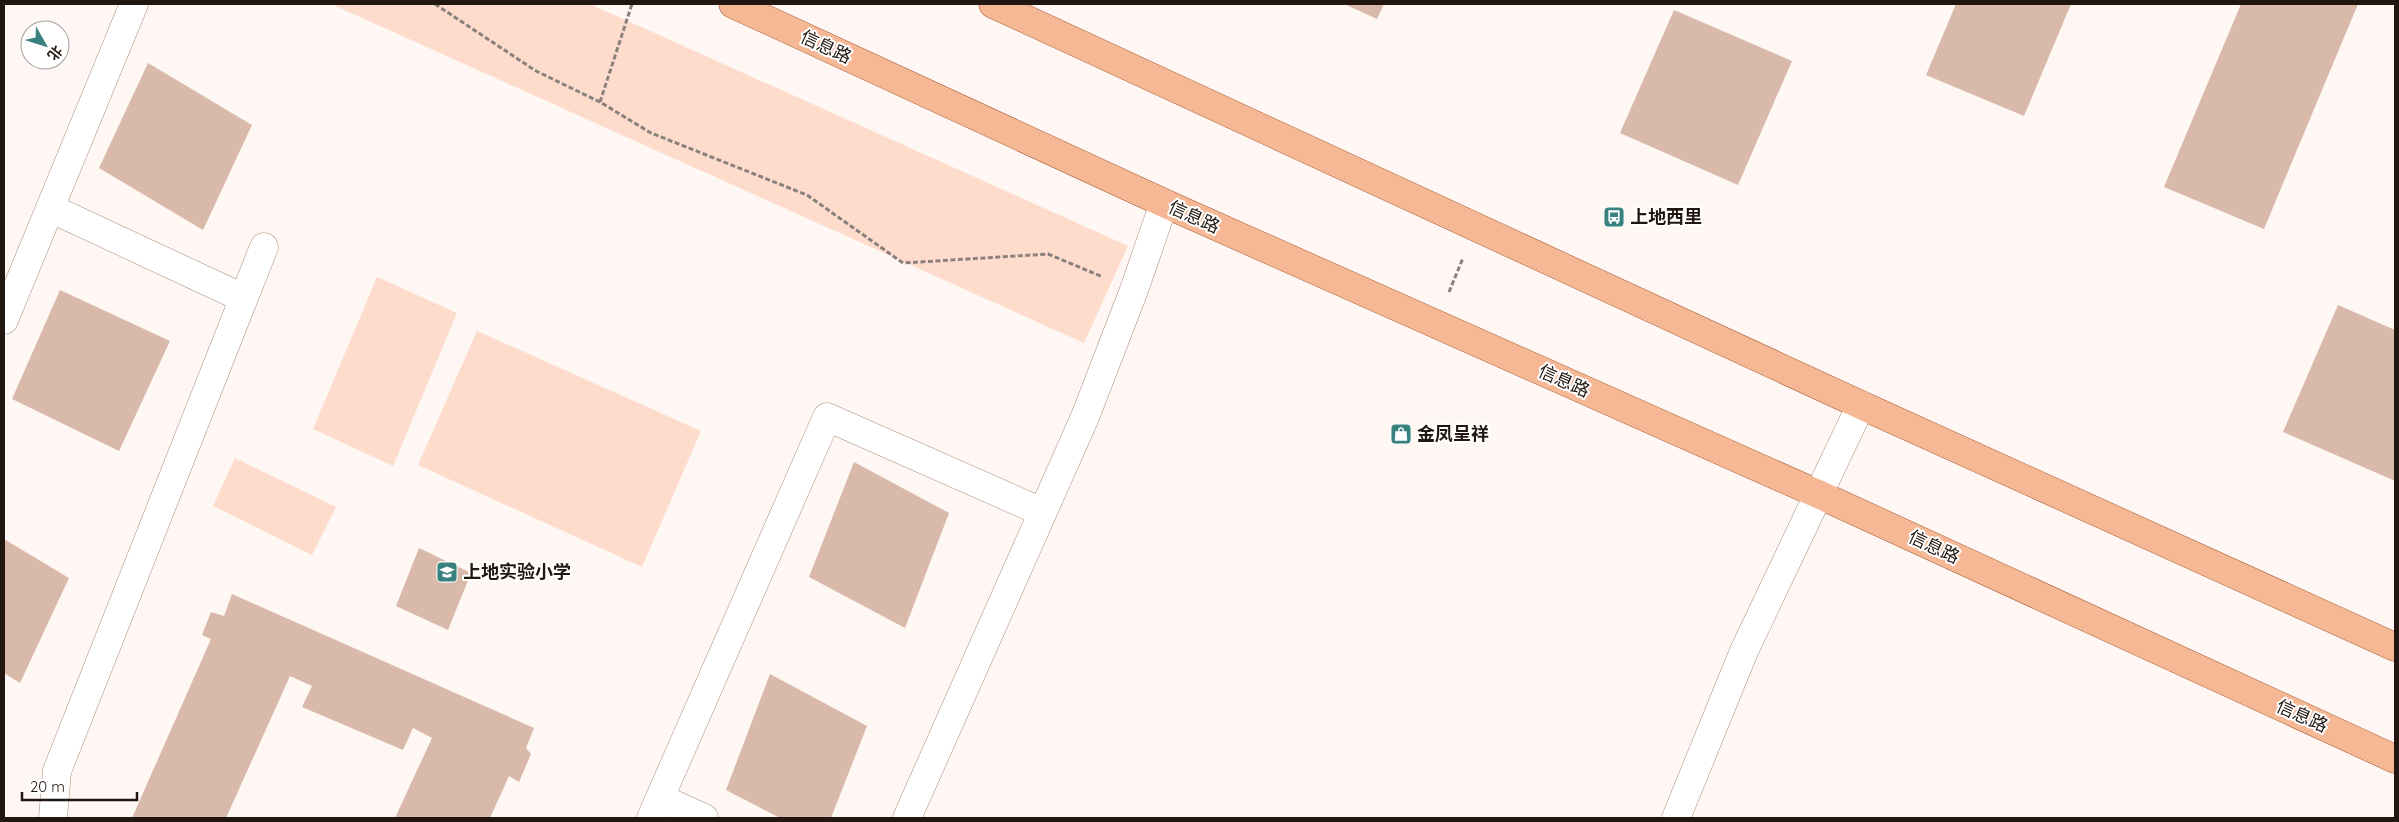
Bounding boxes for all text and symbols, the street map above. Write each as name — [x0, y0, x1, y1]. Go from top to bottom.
north arrow — [20, 20, 70, 70]
street label: 信息路 — [797, 25, 856, 68]
text: 北 — [44, 42, 67, 64]
street label: 信息路 — [1165, 195, 1224, 238]
bus stop icon: 上地西里 — [1602, 205, 1626, 229]
place label: 上地西里 — [1630, 205, 1702, 228]
street label: 信息路 — [1535, 359, 1594, 402]
shop icon: 金凤呈祥 — [1389, 422, 1413, 446]
place label: 金凤呈祥 — [1417, 422, 1489, 445]
street label: 信息路 — [1905, 525, 1964, 568]
school or university icon: 上地实验小学 — [435, 560, 459, 584]
place label: 上地实验小学 — [463, 560, 571, 583]
street label: 信息路 — [2273, 694, 2332, 737]
scale bar — [22, 770, 138, 802]
text: 20 m — [30, 777, 65, 796]

